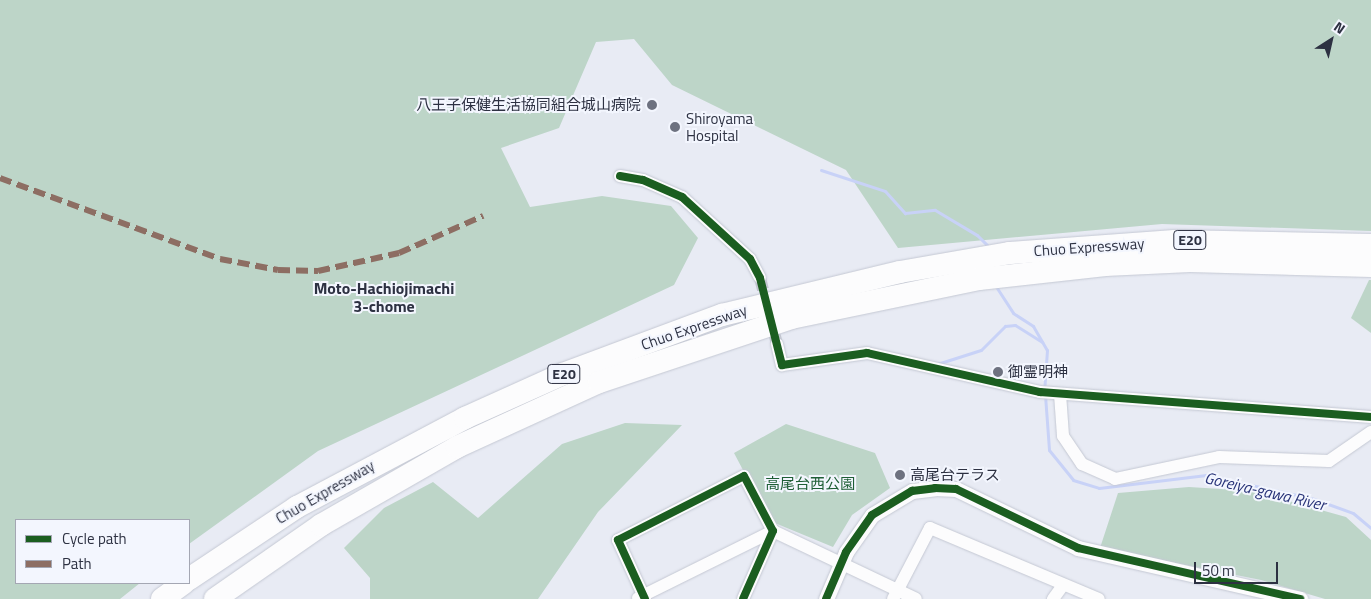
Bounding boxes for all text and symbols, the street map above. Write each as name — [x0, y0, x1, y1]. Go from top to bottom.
north arrow — [1306, 15, 1356, 65]
text: N — [1330, 16, 1350, 39]
place label: 八王子保健生活協同組合城山病院 — [416, 96, 641, 114]
marker: 八王子保健生活協同組合城山病院 — [645, 98, 659, 112]
place label: Shiroyama Hospital — [686, 109, 753, 144]
marker: Shiroyama Hospital — [668, 120, 682, 134]
road number: E20 — [1172, 228, 1208, 252]
street label: Chuo Expressway — [1033, 234, 1145, 260]
district label: Moto-Hachiojimachi 3-chome — [314, 278, 454, 316]
street label: Chuo Expressway — [639, 300, 749, 354]
road number: E20 — [546, 362, 582, 386]
place label: 御霊明神 — [1008, 363, 1068, 381]
marker: 御霊明神 — [992, 366, 1004, 378]
street label: Chuo Expressway — [272, 456, 378, 528]
place label: 高尾台テラス — [910, 466, 1000, 484]
water label: Goreiya-gawa River — [1203, 468, 1327, 514]
marker: 高尾台テラス — [894, 469, 906, 481]
park label: 高尾台西公園 — [765, 475, 855, 493]
legend — [15, 519, 190, 584]
text: Cycle path — [62, 527, 127, 550]
text: Path — [62, 552, 92, 575]
scale bar — [1196, 552, 1280, 584]
text: 50 m — [1202, 559, 1235, 582]

